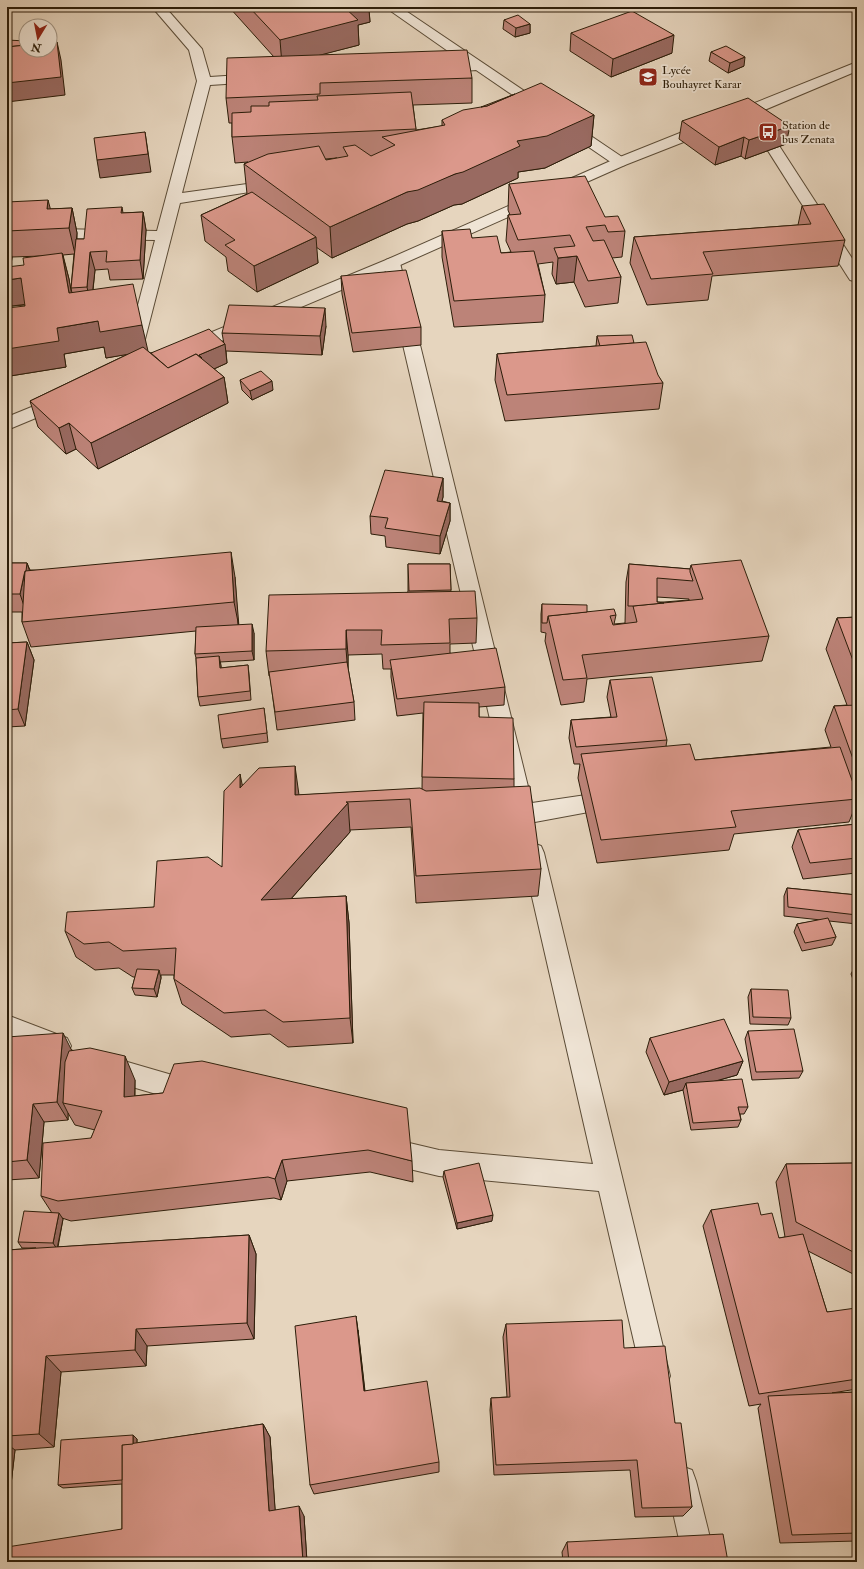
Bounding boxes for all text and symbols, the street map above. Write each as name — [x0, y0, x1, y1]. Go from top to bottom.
north arrow — [18, 18, 58, 58]
text: N — [29, 40, 43, 55]
place label: Lycée Bouhayret Karar — [662, 63, 742, 92]
school or university icon: Lycée Bouhayret Karar — [637, 66, 659, 88]
place label: Station de bus Zenata — [782, 118, 836, 147]
bus stop icon: Station de bus Zenata — [757, 121, 779, 143]

